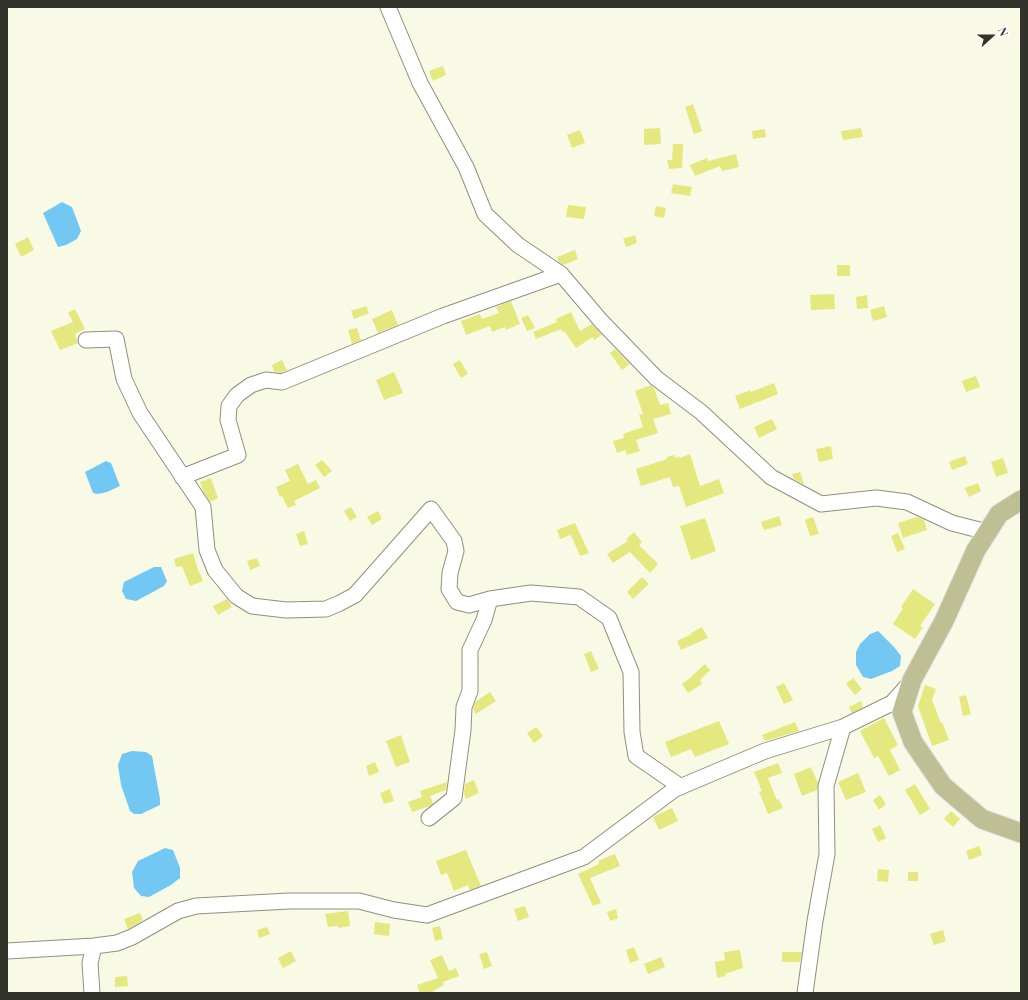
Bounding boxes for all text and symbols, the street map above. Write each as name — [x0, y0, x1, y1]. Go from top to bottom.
north arrow — [972, 16, 1012, 56]
text: N — [995, 25, 1012, 38]

